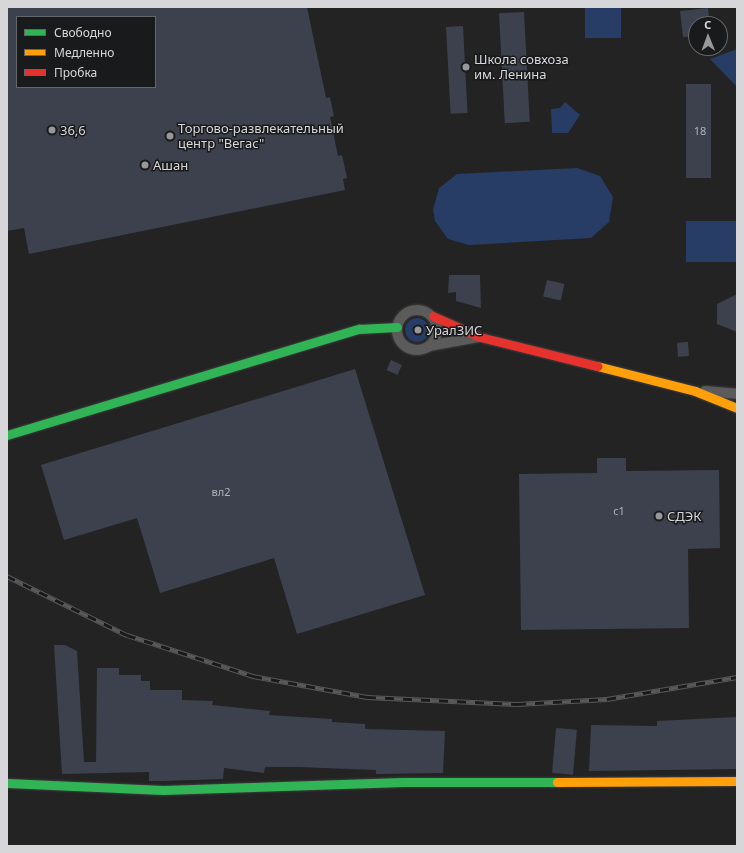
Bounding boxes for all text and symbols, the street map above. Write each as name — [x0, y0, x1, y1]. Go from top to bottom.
legend — [16, 16, 156, 88]
north arrow — [688, 16, 728, 56]
text: С — [704, 17, 711, 32]
text: Свободно — [54, 24, 112, 41]
text: Медленно — [54, 44, 114, 61]
place label: Школа совхоза им. Ленина — [474, 52, 569, 83]
marker: Школа совхоза им. Ленина — [461, 62, 471, 72]
text: Пробка — [54, 64, 97, 81]
place label: Торгово-развлекательный центр "Вегас" — [178, 121, 344, 152]
place label: 36,6 — [60, 122, 86, 138]
house number: 18 — [694, 124, 706, 138]
marker: 36,6 — [47, 125, 57, 135]
marker: Торгово-развлекательный центр "Вегас" — [165, 131, 175, 141]
place label: Ашан — [153, 157, 188, 173]
marker: Ашан — [140, 160, 150, 170]
place label: УралЗИС — [426, 322, 482, 338]
marker: УралЗИС — [413, 325, 423, 335]
house number: вл2 — [212, 485, 230, 499]
house number: с1 — [613, 504, 625, 518]
place label: СДЭК — [667, 508, 701, 524]
marker: СДЭК — [654, 511, 664, 521]

